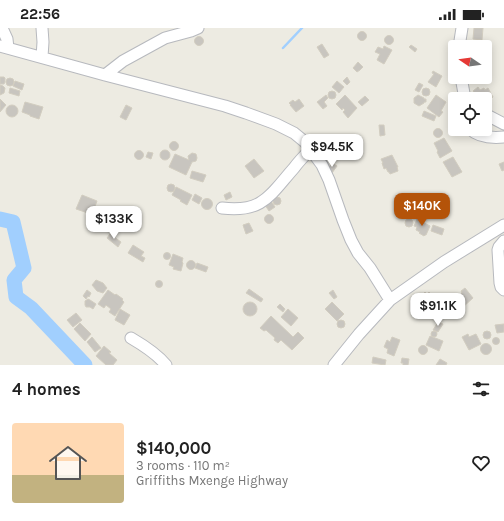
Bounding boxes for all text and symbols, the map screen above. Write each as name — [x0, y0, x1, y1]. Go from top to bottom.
text: 22:56 — [20, 5, 60, 23]
north arrow — [448, 40, 492, 84]
map controls — [448, 40, 492, 136]
button: locate — [448, 92, 492, 136]
pin: $94.5K — [299, 134, 365, 168]
text: $94.5K — [310, 139, 354, 154]
pin: $140K — [394, 193, 450, 227]
text: $140K — [403, 198, 441, 213]
pin: $133K — [86, 206, 142, 240]
text: $133K — [95, 211, 133, 226]
pin: $91.1K — [405, 293, 471, 327]
text: $91.1K — [419, 298, 457, 313]
icon: filters — [470, 378, 492, 400]
text: 4 homes — [12, 379, 81, 399]
text: $140,000 — [136, 438, 211, 458]
icon: home — [44, 439, 92, 487]
icon: heart — [470, 452, 492, 474]
text: 3 rooms · 110 m² — [136, 458, 230, 473]
text: Griffiths Mxenge Highway — [136, 473, 288, 488]

